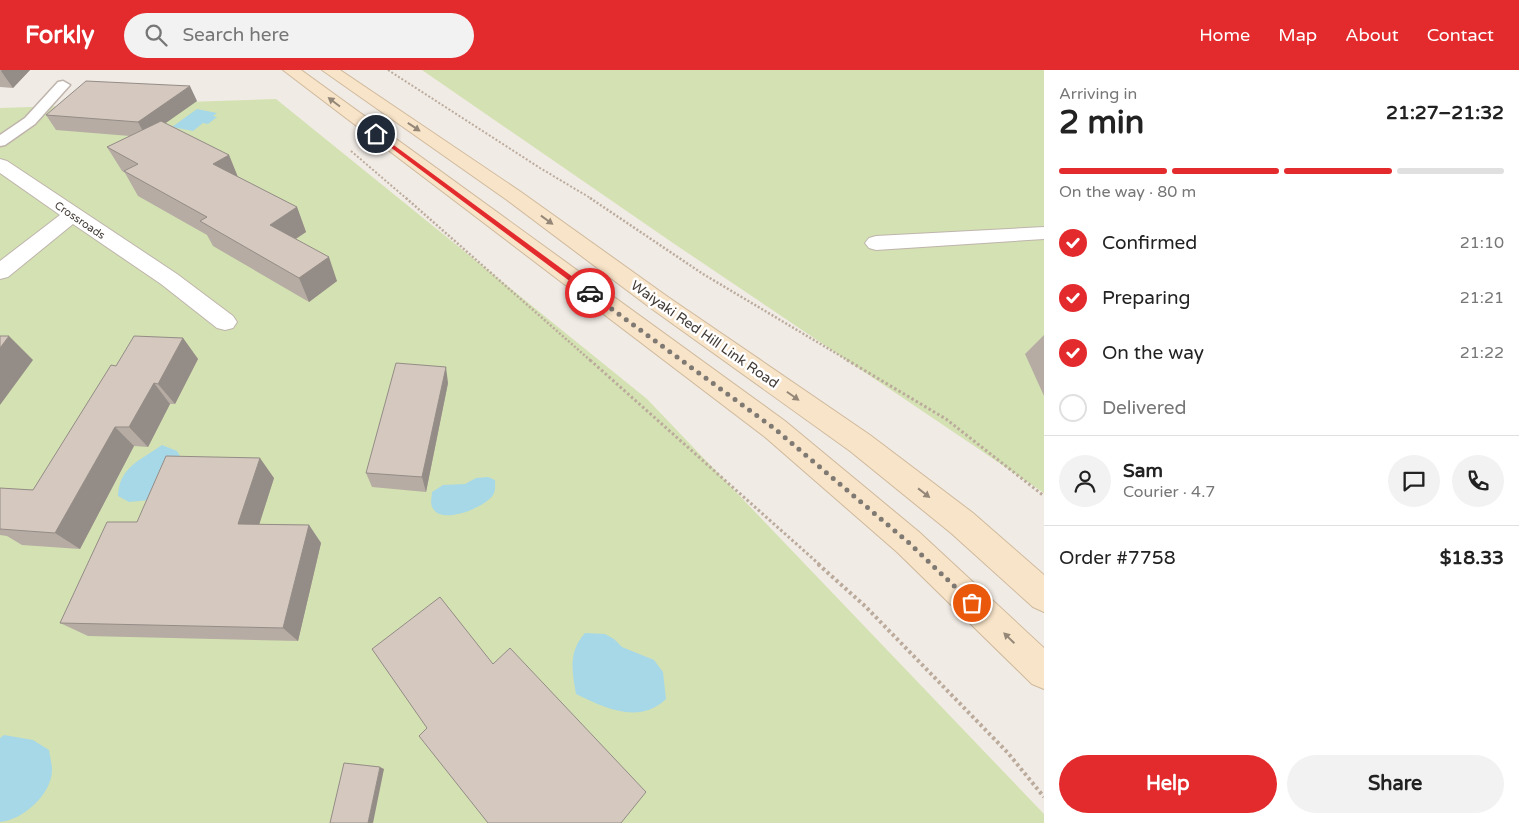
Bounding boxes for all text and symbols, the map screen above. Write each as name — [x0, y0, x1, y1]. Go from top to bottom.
search box — [124, 13, 474, 58]
text: Forkly — [25, 21, 94, 50]
icon: search — [142, 21, 170, 49]
text: Search here — [182, 24, 289, 46]
text: Home — [1199, 24, 1250, 46]
text: Map — [1278, 24, 1317, 46]
text: About — [1345, 24, 1399, 46]
text: Contact — [1427, 24, 1494, 46]
text: Arriving in — [1059, 84, 1137, 104]
one-way arrow — [328, 97, 341, 108]
text: 21:27–21:32 — [1386, 102, 1504, 124]
text: 2 min — [1059, 104, 1144, 142]
pin — [355, 113, 397, 155]
icon: home — [362, 120, 390, 148]
one-way arrow — [407, 122, 421, 132]
text: On the way · 80 m — [1059, 182, 1196, 202]
street label: Crossroads — [52, 199, 107, 242]
one-way arrow — [540, 215, 554, 225]
icon: check — [1059, 229, 1087, 257]
text: Confirmed — [1102, 232, 1197, 254]
text: 21:10 — [1460, 233, 1504, 253]
courier — [565, 268, 615, 318]
street label: Waiyaki Red Hill Link Road — [628, 277, 782, 392]
icon: car — [576, 279, 604, 307]
icon: check — [1059, 284, 1087, 312]
text: Preparing — [1102, 287, 1191, 309]
text: 21:21 — [1460, 288, 1504, 308]
icon: check — [1059, 339, 1087, 367]
text: On the way — [1102, 342, 1204, 364]
text: 21:22 — [1460, 343, 1504, 363]
one-way arrow — [786, 391, 800, 401]
text: Delivered — [1102, 397, 1187, 419]
button: person — [1059, 455, 1111, 507]
button: chat — [1388, 455, 1440, 507]
button: phone — [1452, 455, 1504, 507]
text: Sam — [1123, 460, 1163, 482]
text: Courier · 4.7 — [1123, 482, 1215, 502]
one-way arrow — [917, 488, 931, 498]
text: Order #7758 — [1059, 547, 1176, 569]
text: $18.33 — [1440, 547, 1504, 569]
pin — [951, 582, 993, 624]
icon: bag — [958, 589, 986, 617]
one-way arrow — [1003, 632, 1015, 644]
button: Help — [1059, 755, 1277, 813]
button: Share — [1287, 755, 1504, 813]

